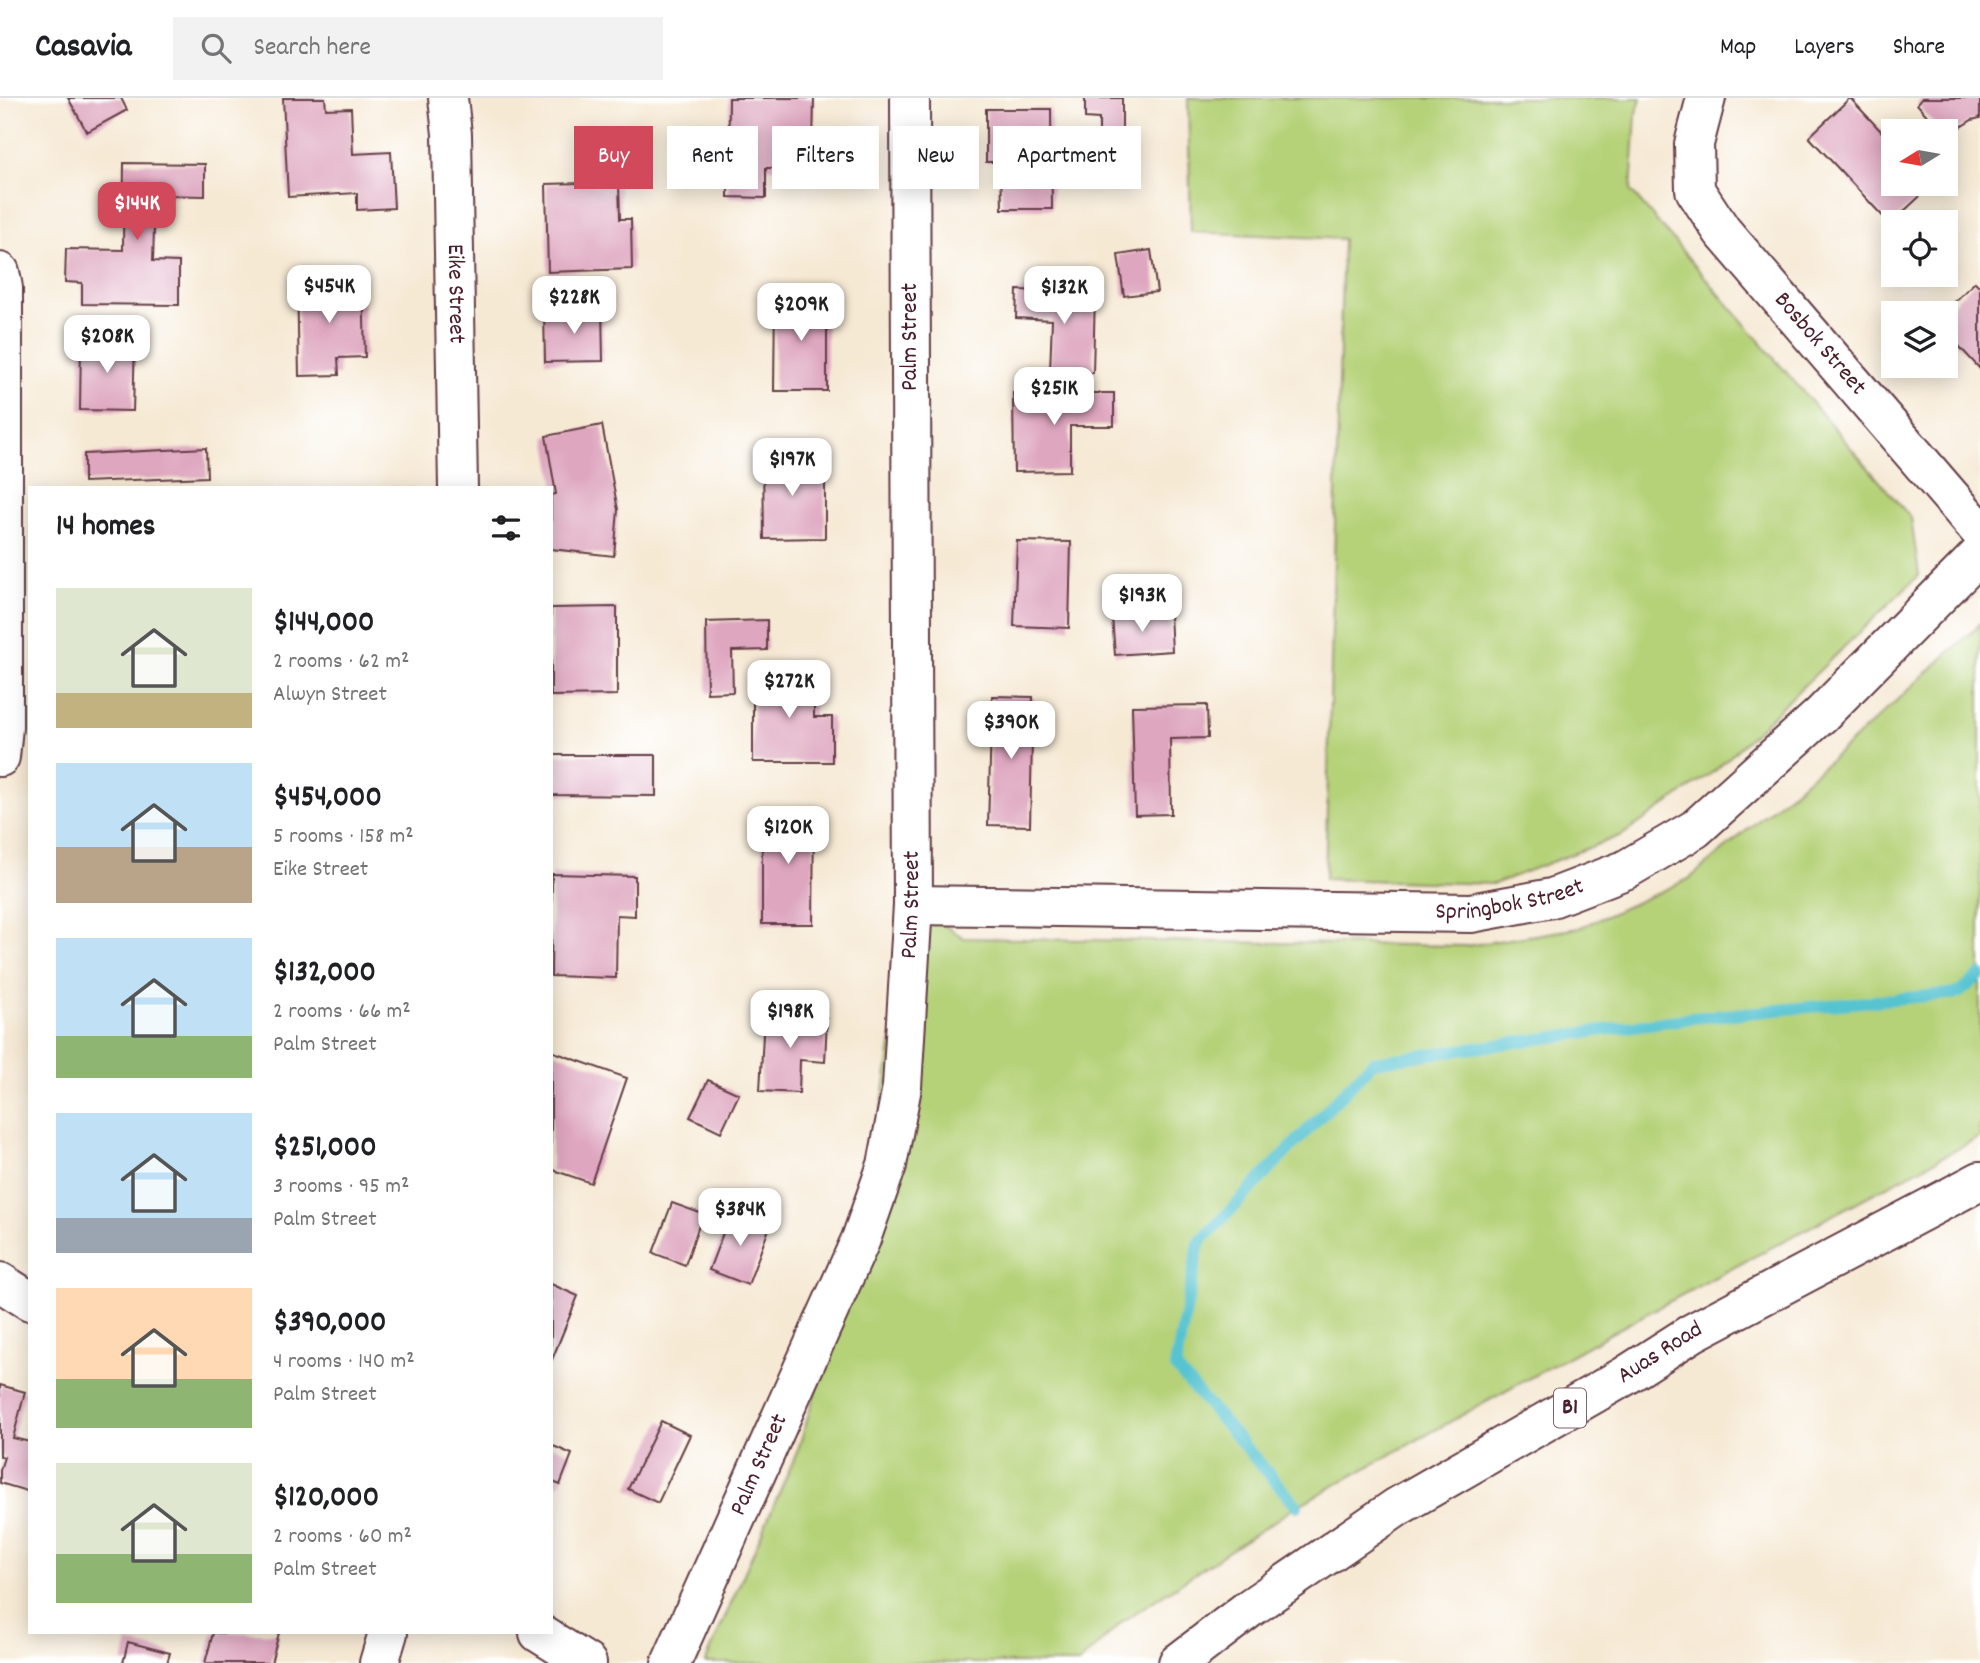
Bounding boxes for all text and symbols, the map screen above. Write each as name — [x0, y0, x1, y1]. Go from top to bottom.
search box — [173, 17, 663, 80]
text: Casavia — [35, 25, 131, 72]
icon: search — [197, 29, 235, 67]
text: Search here — [253, 30, 371, 67]
text: Map — [1720, 31, 1756, 65]
text: Layers — [1794, 31, 1855, 65]
text: Share — [1893, 31, 1945, 65]
north arrow — [1881, 119, 1958, 196]
map controls — [1881, 119, 1958, 378]
chip: Buy — [574, 126, 653, 189]
chip: Rent — [667, 126, 758, 189]
chip: Filters — [772, 126, 879, 189]
chip: New — [893, 126, 979, 189]
chip: Apartment — [993, 126, 1141, 189]
pin: $144K — [88, 183, 186, 242]
text: $144K — [114, 188, 160, 221]
button: locate — [1881, 210, 1958, 287]
street label: Eike Street — [437, 244, 473, 344]
pin: $454K — [280, 266, 378, 325]
pin: $132K — [1015, 266, 1113, 326]
text: $454K — [303, 271, 355, 304]
text: $132K — [1040, 272, 1088, 305]
pin: $228K — [525, 276, 623, 336]
text: $228K — [548, 282, 600, 315]
street label: Palm Street — [894, 283, 928, 391]
pin: $209K — [752, 284, 850, 343]
street label: Bosbok Street — [1765, 285, 1874, 404]
text: $209K — [773, 289, 829, 322]
button: layers — [1881, 301, 1958, 378]
pin: $208K — [58, 316, 156, 375]
text: $208K — [80, 321, 134, 354]
pin: $251K — [1005, 368, 1103, 427]
text: $251K — [1030, 373, 1078, 406]
pin: $197K — [743, 438, 841, 498]
text: $197K — [769, 444, 815, 477]
text: 14 homes — [56, 507, 155, 550]
icon: filters — [487, 509, 525, 547]
pin: $193K — [1093, 574, 1191, 634]
text: $193K — [1118, 580, 1166, 613]
text: $144,000 — [273, 603, 374, 646]
icon: home — [112, 616, 196, 700]
text: 2 rooms · 62 m² — [273, 646, 409, 679]
pin: $272K — [740, 660, 838, 720]
text: $272K — [763, 666, 815, 699]
text: Alwyn Street — [273, 679, 387, 712]
pin: $390K — [962, 702, 1060, 761]
text: $390K — [983, 707, 1039, 740]
text: $454,000 — [273, 778, 382, 821]
icon: home — [112, 791, 196, 875]
pin: $120K — [739, 806, 837, 866]
text: $120K — [763, 812, 813, 845]
text: 5 rooms · 158 m² — [273, 821, 414, 854]
street label: Palm Street — [893, 850, 930, 960]
text: Eike Street — [273, 854, 368, 887]
street label: Springbok Street — [1435, 870, 1589, 930]
text: $132,000 — [273, 953, 376, 996]
icon: home — [112, 966, 196, 1050]
pin: $198K — [741, 990, 839, 1050]
text: 2 rooms · 66 m² — [273, 996, 411, 1029]
text: $198K — [766, 996, 814, 1029]
text: Palm Street — [273, 1029, 377, 1062]
text: $251,000 — [273, 1128, 377, 1171]
icon: home — [112, 1141, 196, 1225]
text: 3 rooms · 95 m² — [273, 1171, 409, 1204]
pin: $384K — [691, 1188, 789, 1248]
text: $384K — [714, 1194, 766, 1227]
text: Palm Street — [273, 1204, 377, 1237]
text: $390,000 — [273, 1303, 386, 1346]
street label: Auas Road — [1611, 1313, 1709, 1393]
icon: home — [112, 1316, 196, 1400]
text: 4 rooms · 140 m² — [273, 1346, 415, 1379]
text: Palm Street — [273, 1379, 377, 1412]
road number: B1 — [1554, 1388, 1586, 1428]
street label: Palm Street — [722, 1409, 797, 1521]
text: $120,000 — [273, 1478, 379, 1521]
icon: home — [112, 1491, 196, 1575]
text: 2 rooms · 60 m² — [273, 1521, 412, 1554]
text: Palm Street — [273, 1554, 377, 1587]

